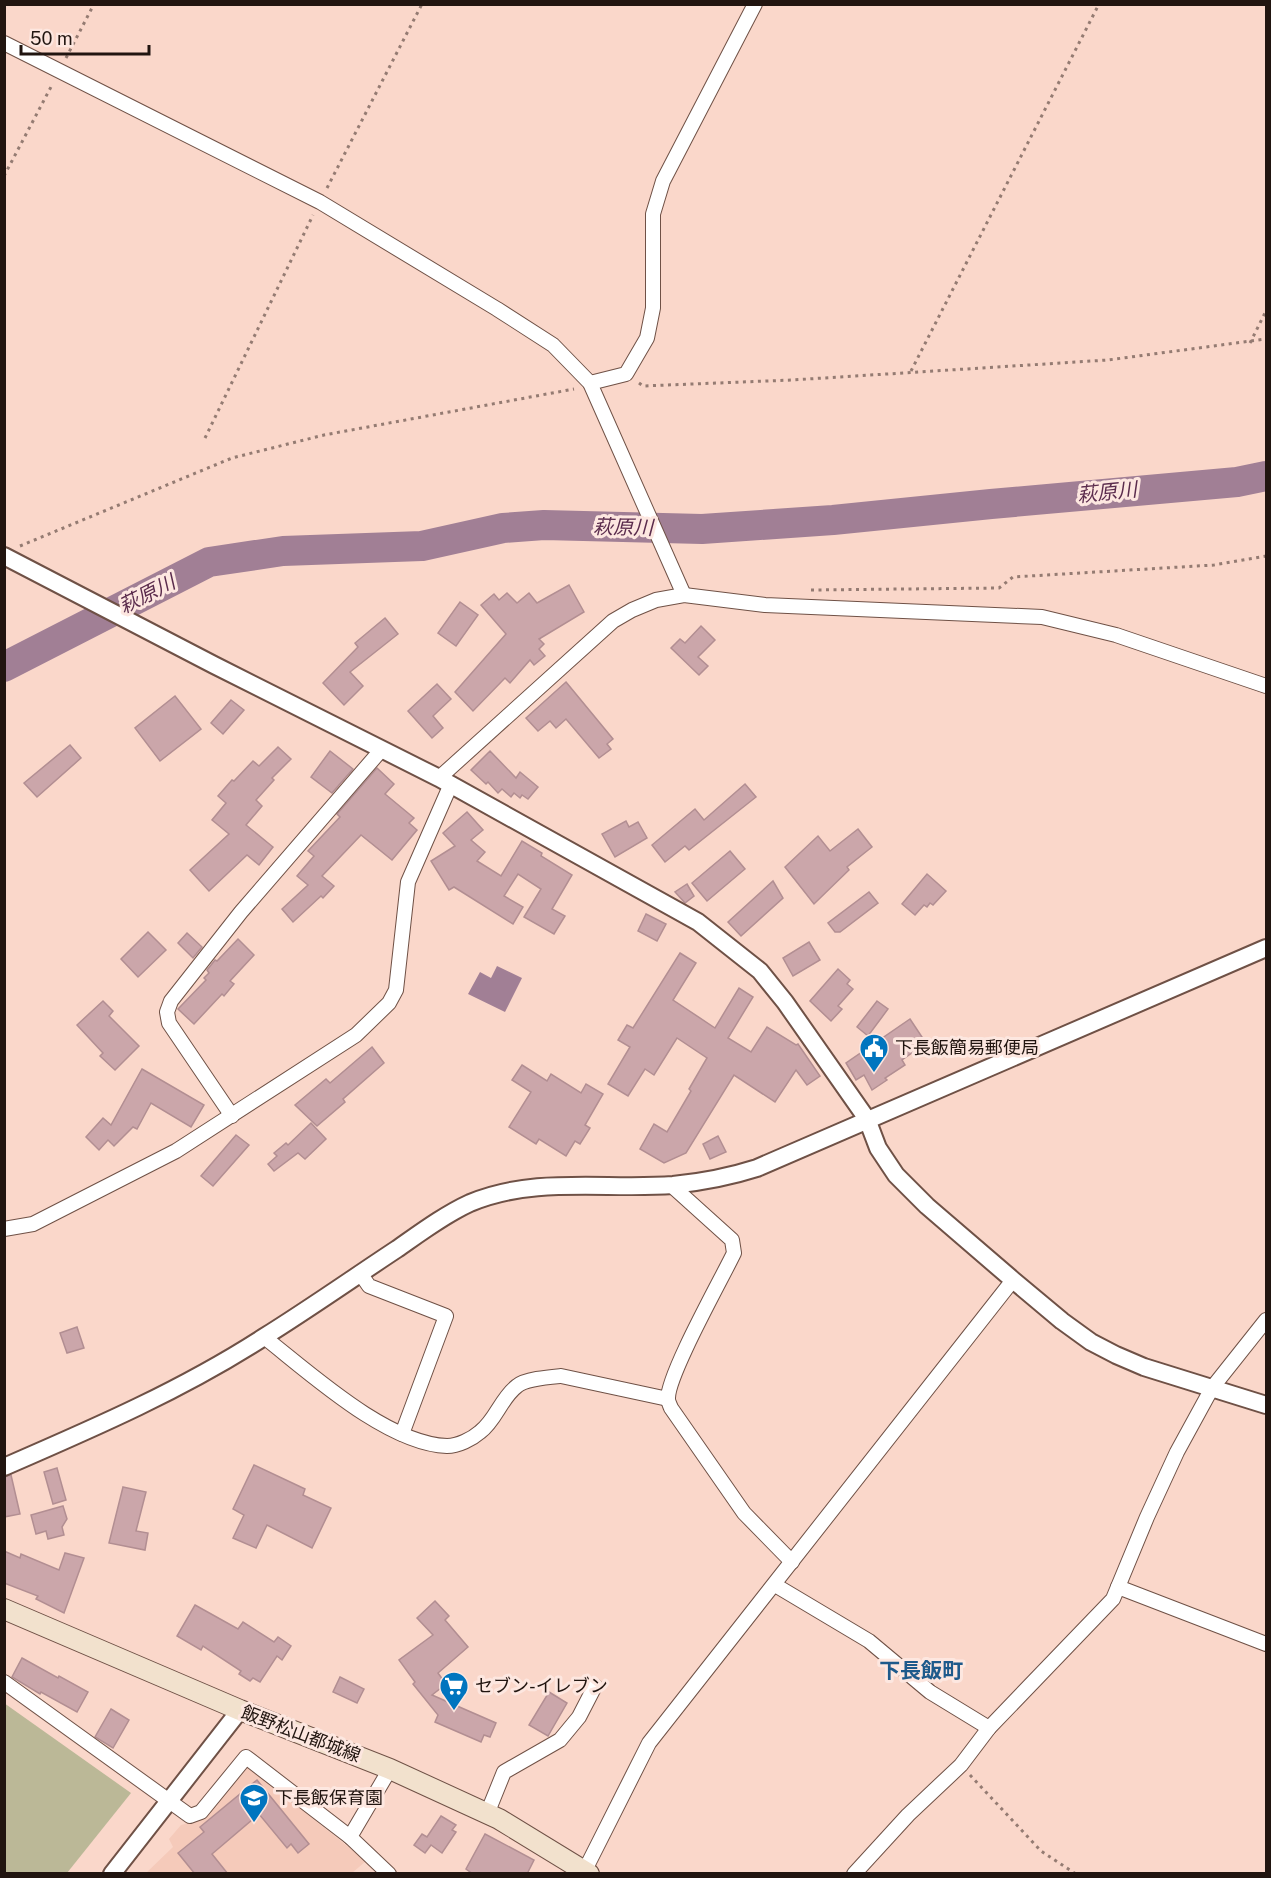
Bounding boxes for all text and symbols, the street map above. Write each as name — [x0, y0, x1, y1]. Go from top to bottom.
scale bar — [21, 18, 148, 56]
text: 50 m — [30, 28, 73, 49]
water label: 萩原川 — [1076, 477, 1140, 507]
water label: 萩原川 — [593, 514, 655, 540]
water label: 萩原川 — [115, 569, 181, 618]
public building icon: 下長飯簡易郵便局 — [858, 1032, 890, 1074]
place label: 下長飯簡易郵便局 — [895, 1037, 1039, 1058]
district label: 下長飯町 — [879, 1658, 963, 1683]
supermarket icon: セブン-イレブン — [438, 1670, 470, 1712]
place label: セブン-イレブン — [475, 1675, 608, 1696]
street label: 飯野松山都城線 — [239, 1701, 364, 1766]
school or university icon: 下長飯保育園 — [238, 1782, 270, 1824]
place label: 下長飯保育園 — [275, 1787, 383, 1808]

